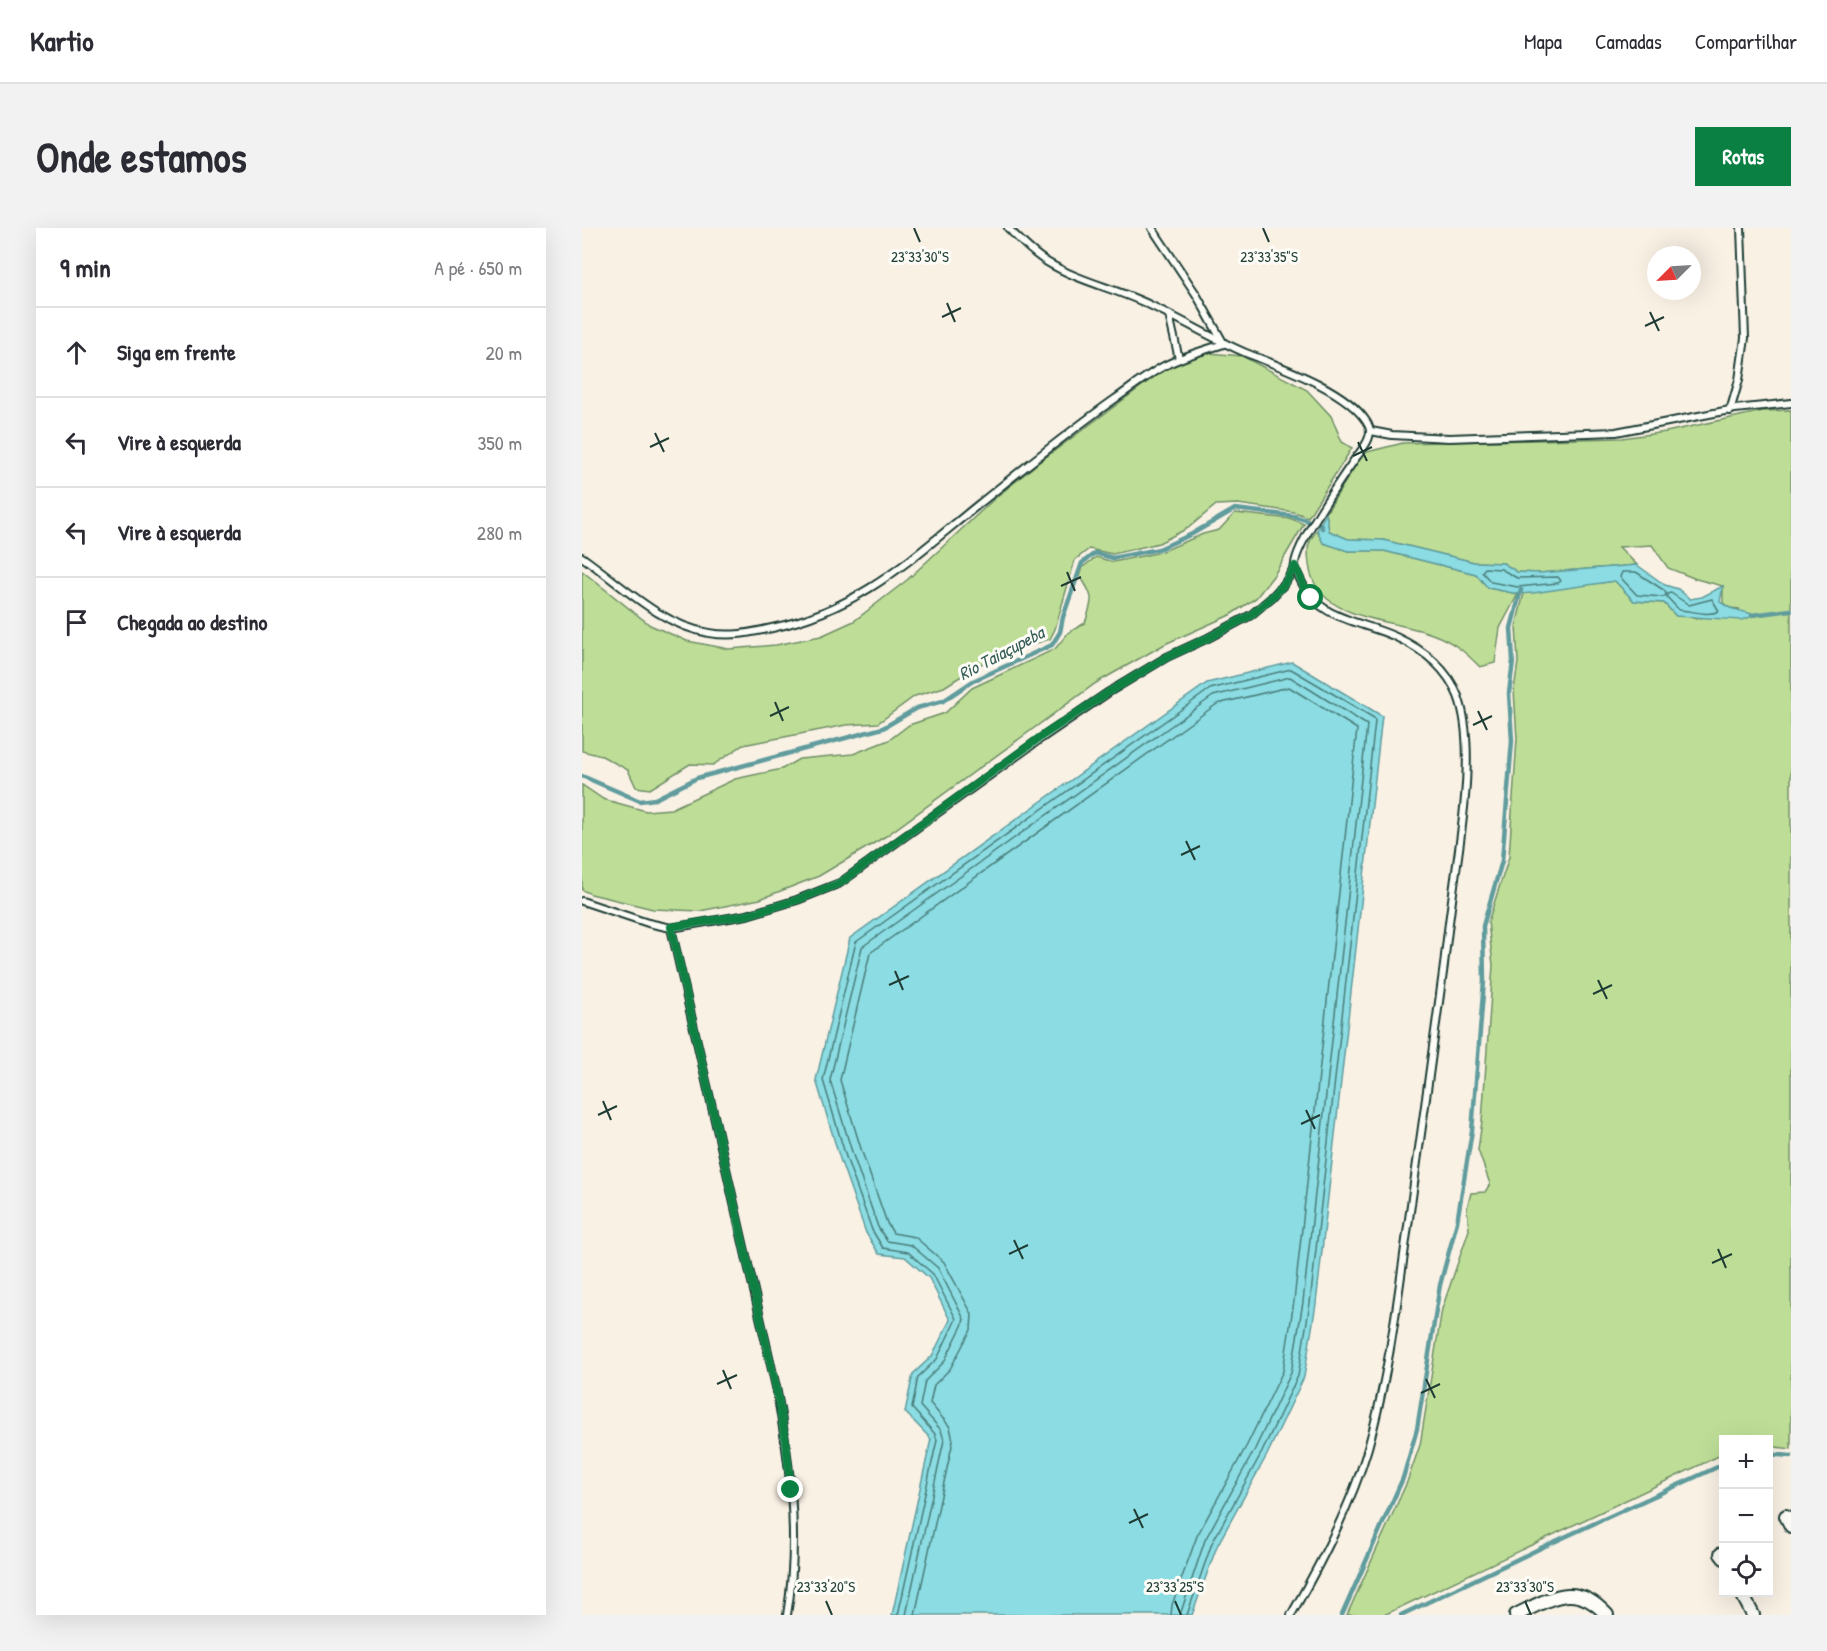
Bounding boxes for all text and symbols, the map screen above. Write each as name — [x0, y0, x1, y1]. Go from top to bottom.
text: Kartio — [30, 22, 94, 60]
text: Mapa — [1524, 27, 1562, 56]
text: Camadas — [1595, 27, 1662, 56]
text: Compartilhar — [1695, 27, 1797, 56]
button: Rotas — [1695, 127, 1791, 186]
text: Onde estamos — [36, 128, 247, 185]
text: 23°33'30"S — [891, 246, 949, 267]
text: 23°33'35"S — [1240, 246, 1298, 267]
north arrow — [1647, 246, 1701, 300]
text: 9 min — [60, 250, 111, 285]
text: A pé · 650 m — [434, 254, 522, 281]
icon: ahead — [60, 336, 93, 369]
text: Siga em frente — [117, 337, 236, 367]
text: 20 m — [485, 339, 522, 366]
icon: left — [60, 426, 93, 459]
text: Vire à esquerda — [117, 427, 241, 457]
text: 350 m — [477, 429, 522, 456]
icon: left — [60, 516, 93, 549]
text: Vire à esquerda — [117, 517, 241, 547]
text: 280 m — [477, 519, 522, 546]
route start — [1297, 584, 1323, 610]
icon: arrive — [60, 606, 93, 639]
text: Chegada ao destino — [117, 607, 267, 637]
water label: Rio Taiaçupeba — [954, 619, 1050, 686]
map controls — [1719, 1435, 1773, 1597]
button: + — [1719, 1435, 1773, 1489]
route end — [777, 1476, 803, 1502]
button: − — [1719, 1489, 1773, 1543]
button: locate — [1719, 1543, 1773, 1597]
text: 23°33'20"S — [797, 1576, 855, 1597]
text: 23°33'25"S — [1146, 1576, 1204, 1597]
text: 23°33'30"S — [1496, 1576, 1554, 1597]

